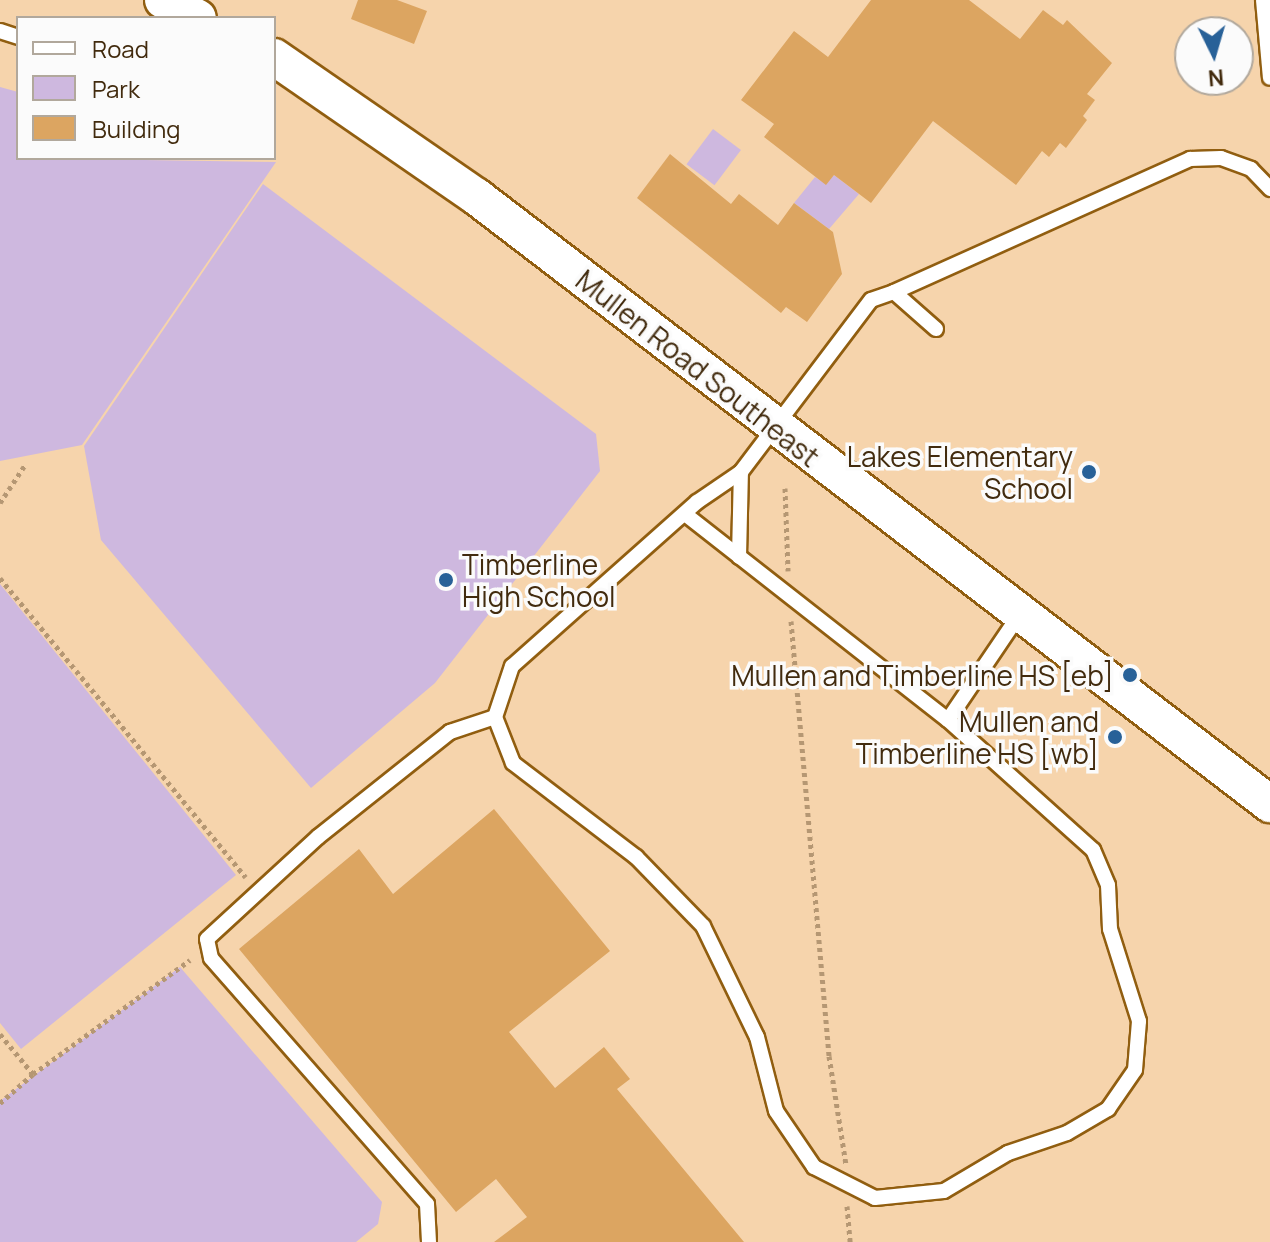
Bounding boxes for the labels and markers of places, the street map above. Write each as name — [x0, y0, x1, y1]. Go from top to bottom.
place label: Lakes Elementary School — [847, 439, 1073, 505]
marker: Lakes Elementary School — [1080, 463, 1098, 481]
place label: Timberline High School — [462, 547, 616, 613]
marker: Timberline High School — [437, 571, 455, 589]
place label: Mullen and Timberline HS [eb] — [731, 658, 1114, 692]
marker: Mullen and Timberline HS [eb] — [1121, 666, 1139, 684]
place label: Mullen and Timberline HS [wb] — [856, 704, 1099, 770]
marker: Mullen and Timberline HS [wb] — [1106, 728, 1124, 746]

